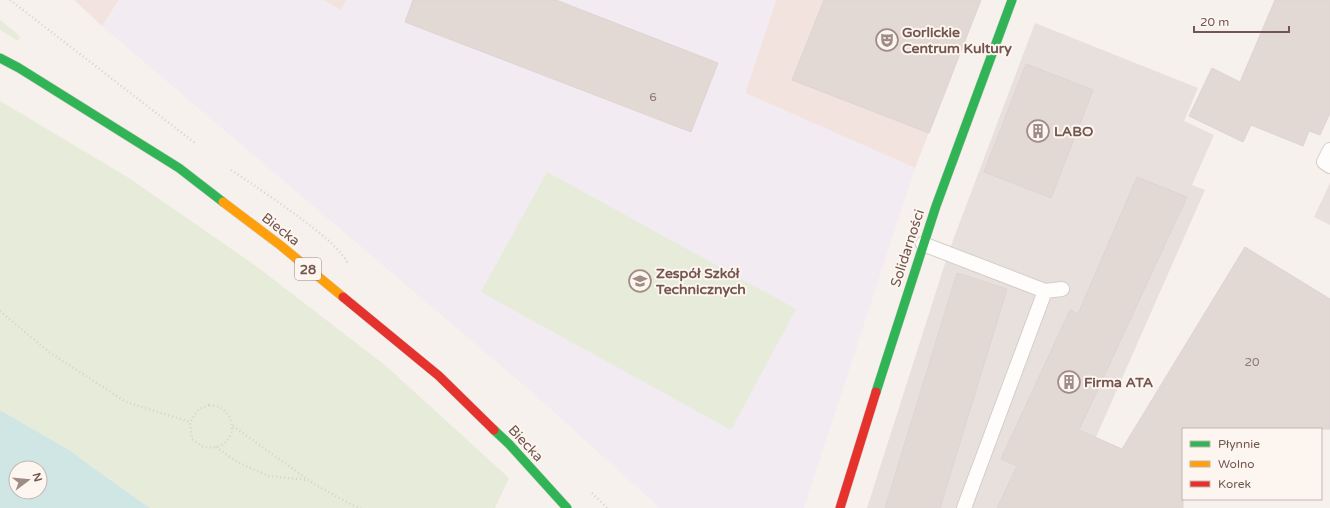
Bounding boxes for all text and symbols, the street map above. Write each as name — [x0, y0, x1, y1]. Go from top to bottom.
scale bar — [1194, 8, 1289, 34]
text: 20 m — [1200, 15, 1229, 29]
place label: Gorlickie Centrum Kultury — [902, 24, 1012, 57]
theatre icon: Gorlickie Centrum Kultury — [874, 27, 900, 53]
house number: 6 — [649, 90, 657, 104]
building icon: LABO — [1025, 118, 1051, 144]
place label: LABO — [1054, 123, 1093, 140]
street label: Solidarności — [887, 207, 928, 289]
street label: Biecka — [258, 209, 303, 250]
road number: 28 — [295, 258, 321, 280]
place label: Zespół Szkół Technicznych — [655, 265, 746, 298]
school or university icon: Zespół Szkół Technicznych — [627, 268, 653, 294]
house number: 20 — [1244, 355, 1260, 369]
building icon: Firma ATA — [1056, 369, 1082, 395]
place label: Firma ATA — [1084, 374, 1154, 391]
street label: Biecka — [504, 422, 547, 465]
legend — [1182, 428, 1322, 500]
text: Płynnie — [1218, 437, 1260, 451]
text: Wolno — [1218, 457, 1254, 471]
north arrow — [8, 460, 48, 500]
text: N — [30, 471, 45, 483]
text: Korek — [1218, 477, 1252, 491]

